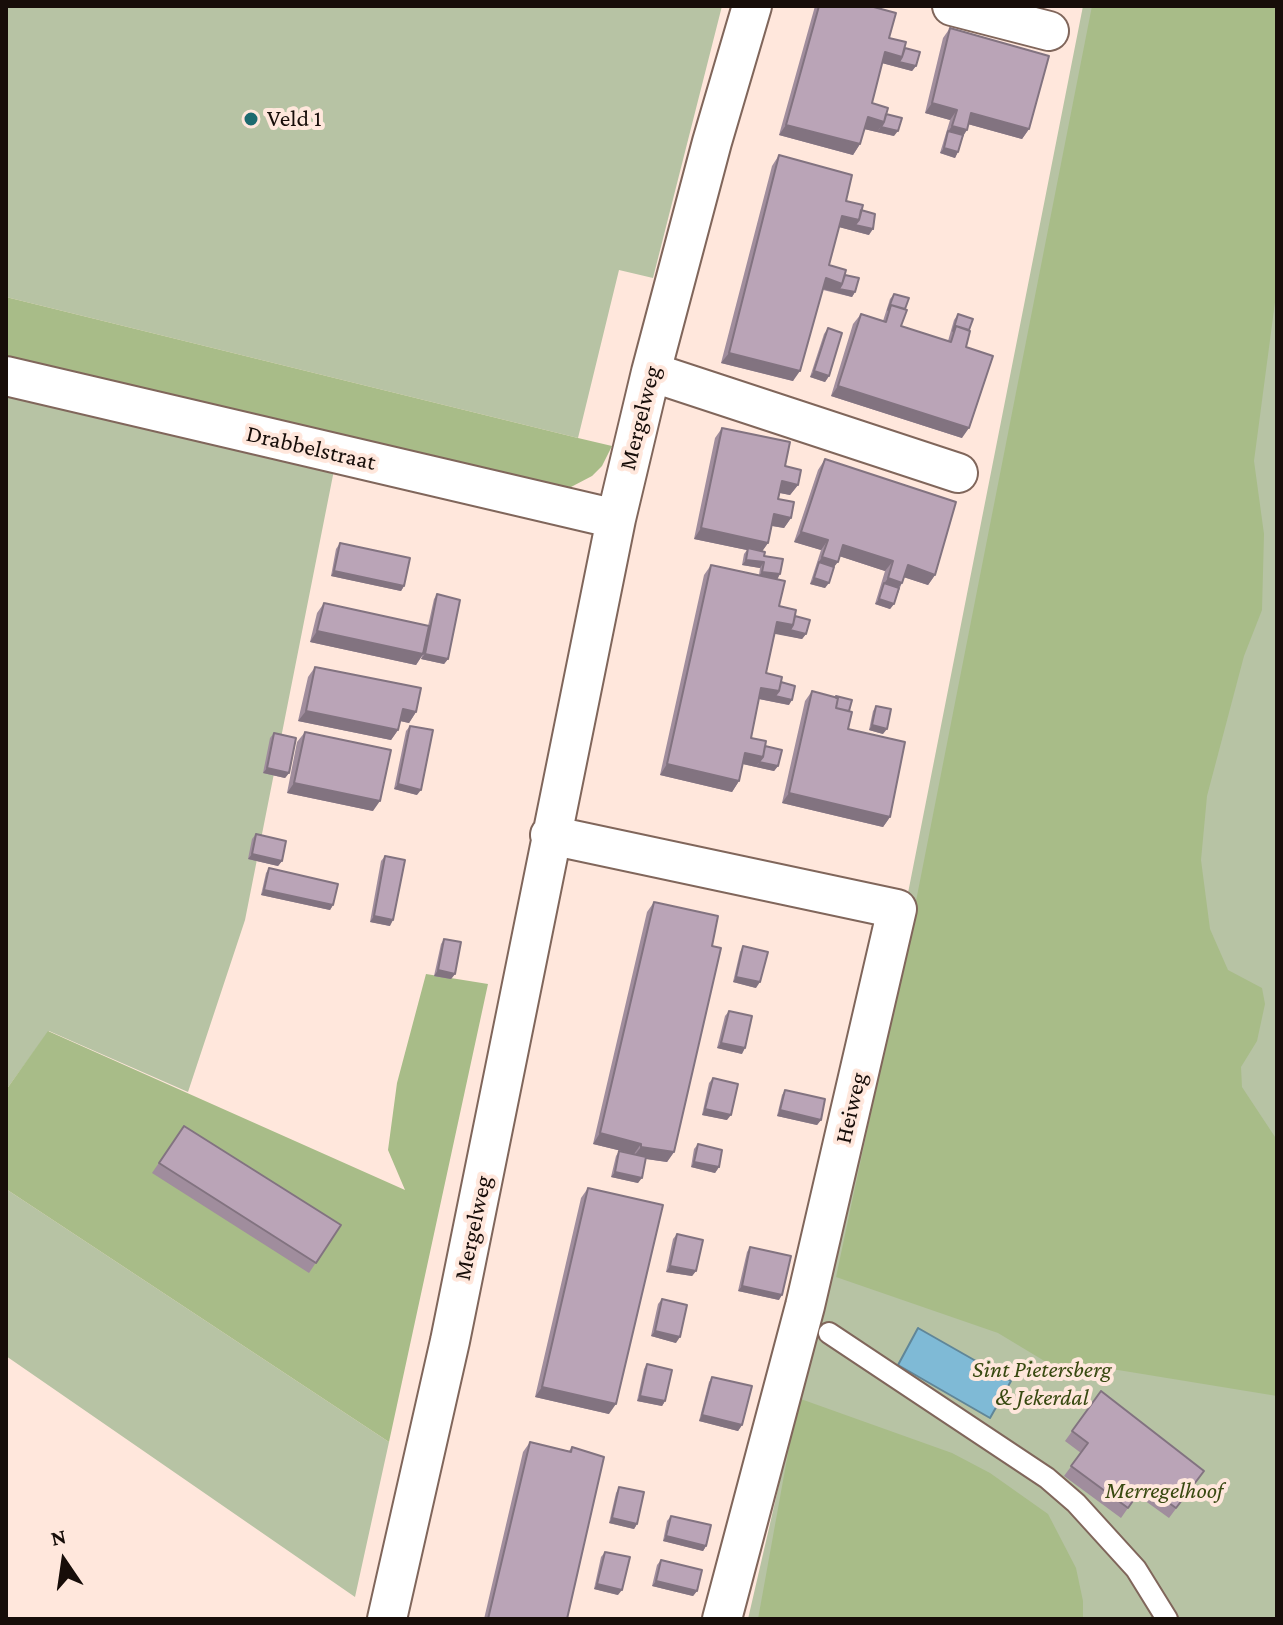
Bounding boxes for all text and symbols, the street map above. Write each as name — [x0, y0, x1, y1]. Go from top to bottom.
place label: Veld 1 — [267, 105, 322, 133]
marker: Veld 1 — [242, 110, 260, 128]
street label: Mergelweg — [613, 363, 667, 473]
street label: Drabbelstraat — [243, 419, 379, 477]
street label: Heiweg — [829, 1070, 873, 1146]
street label: Mergelweg — [448, 1173, 498, 1283]
park label: Sint Pietersberg & Jekerdal — [972, 1356, 1112, 1412]
park label: Merregelhoof — [1105, 1477, 1223, 1505]
north arrow — [24, 1521, 104, 1601]
text: N — [48, 1523, 69, 1551]

